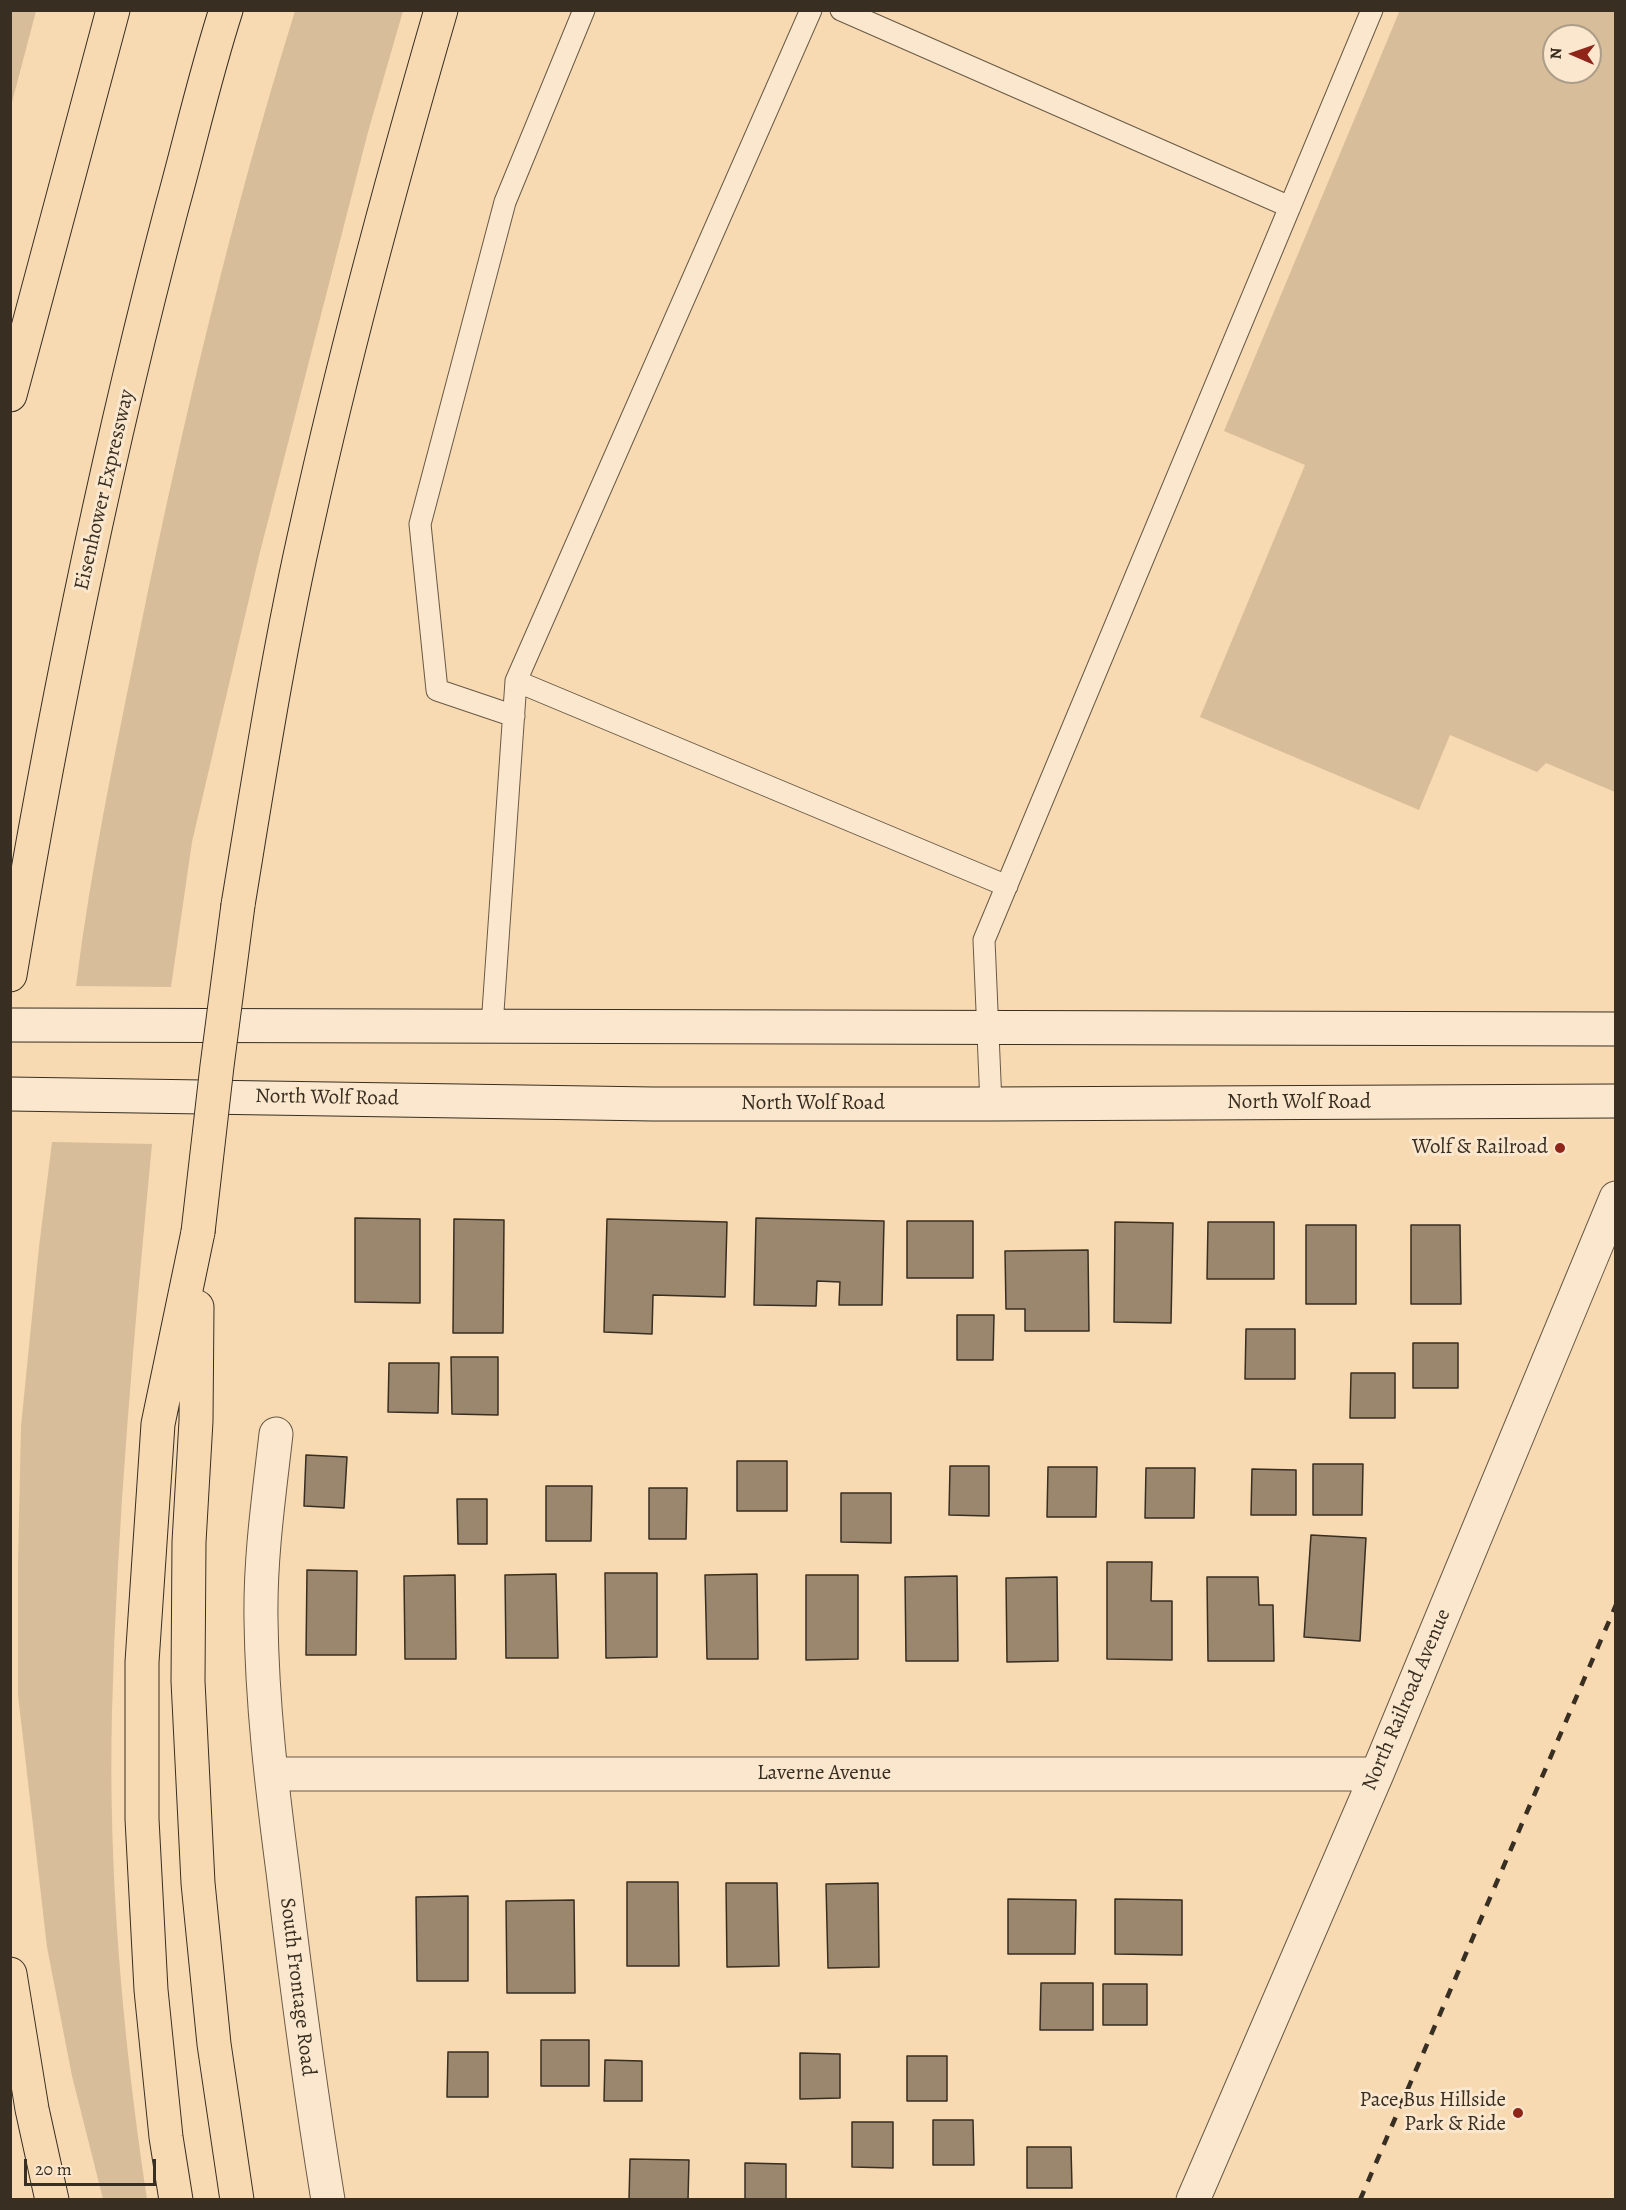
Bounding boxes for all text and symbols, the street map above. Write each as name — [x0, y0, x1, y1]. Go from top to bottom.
north arrow — [1542, 24, 1602, 84]
text: N — [1545, 47, 1567, 60]
street label: Eisenhower Expressway — [70, 387, 140, 593]
street label: North Wolf Road — [255, 1084, 399, 1112]
street label: North Wolf Road — [1227, 1090, 1371, 1116]
street label: North Wolf Road — [741, 1091, 885, 1117]
place label: Wolf & Railroad — [1412, 1135, 1548, 1161]
marker: Wolf & Railroad — [1553, 1141, 1567, 1155]
street label: North Railroad Avenue — [1357, 1605, 1457, 1795]
street label: Laverne Avenue — [757, 1761, 891, 1787]
street label: South Frontage Road — [274, 1896, 320, 2078]
place label: Pace Bus Hillside Park & Ride — [1360, 2088, 1506, 2138]
marker: Pace Bus Hillside Park & Ride — [1511, 2106, 1525, 2120]
scale bar — [27, 2147, 159, 2185]
text: 20 m — [35, 2157, 72, 2181]

